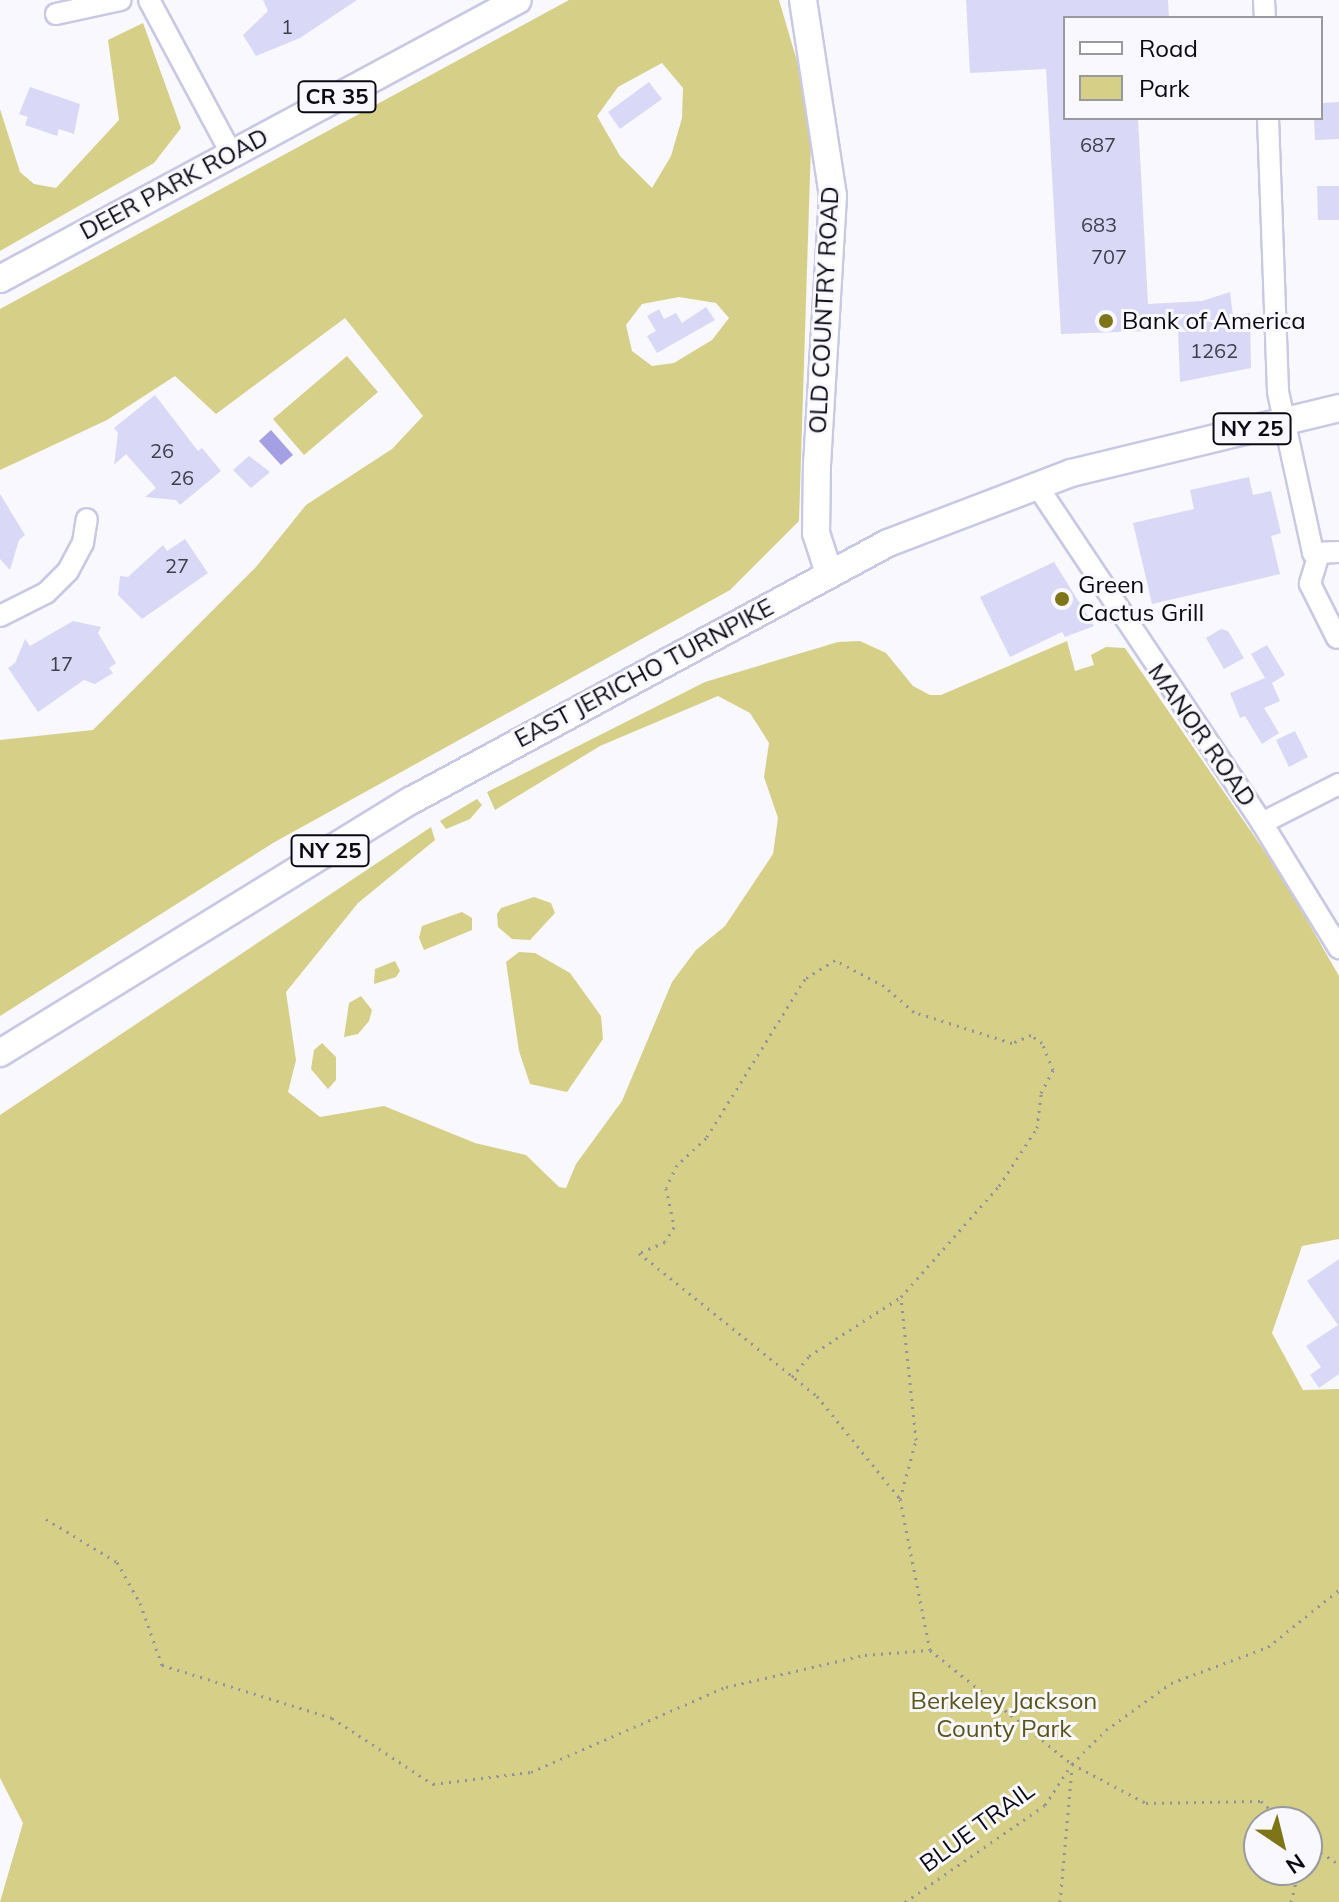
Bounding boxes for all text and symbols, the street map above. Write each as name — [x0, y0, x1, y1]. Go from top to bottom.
house number: 1 — [281, 14, 293, 38]
legend — [1063, 16, 1323, 120]
text: Road — [1139, 33, 1198, 63]
text: Park — [1139, 73, 1190, 103]
road number: CR 35 — [297, 79, 377, 115]
street label: DEER PARK ROAD — [75, 122, 273, 246]
house number: 687 — [1080, 132, 1116, 156]
street label: OLD COUNTRY ROAD — [803, 186, 845, 434]
house number: 683 — [1081, 212, 1117, 236]
house number: 707 — [1091, 244, 1127, 268]
place label: Bank of America — [1122, 307, 1306, 335]
marker: Bank of America — [1097, 312, 1115, 330]
house number: 1262 — [1190, 338, 1238, 362]
road number: NY 25 — [1212, 411, 1292, 447]
house number: 26 — [150, 438, 174, 462]
house number: 26 — [170, 465, 194, 489]
house number: 27 — [165, 553, 189, 577]
place label: Green Cactus Grill — [1078, 571, 1204, 627]
marker: Green Cactus Grill — [1053, 590, 1071, 608]
street label: EAST JERICHO TURNPIKE — [510, 593, 778, 753]
house number: 17 — [49, 651, 73, 675]
street label: MANOR ROAD — [1142, 658, 1262, 812]
road number: NY 25 — [290, 833, 370, 869]
park label: Berkeley Jackson County Park — [911, 1687, 1097, 1743]
street label: BLUE TRAIL — [914, 1776, 1040, 1878]
north arrow — [1243, 1806, 1323, 1886]
text: N — [1281, 1848, 1310, 1880]

